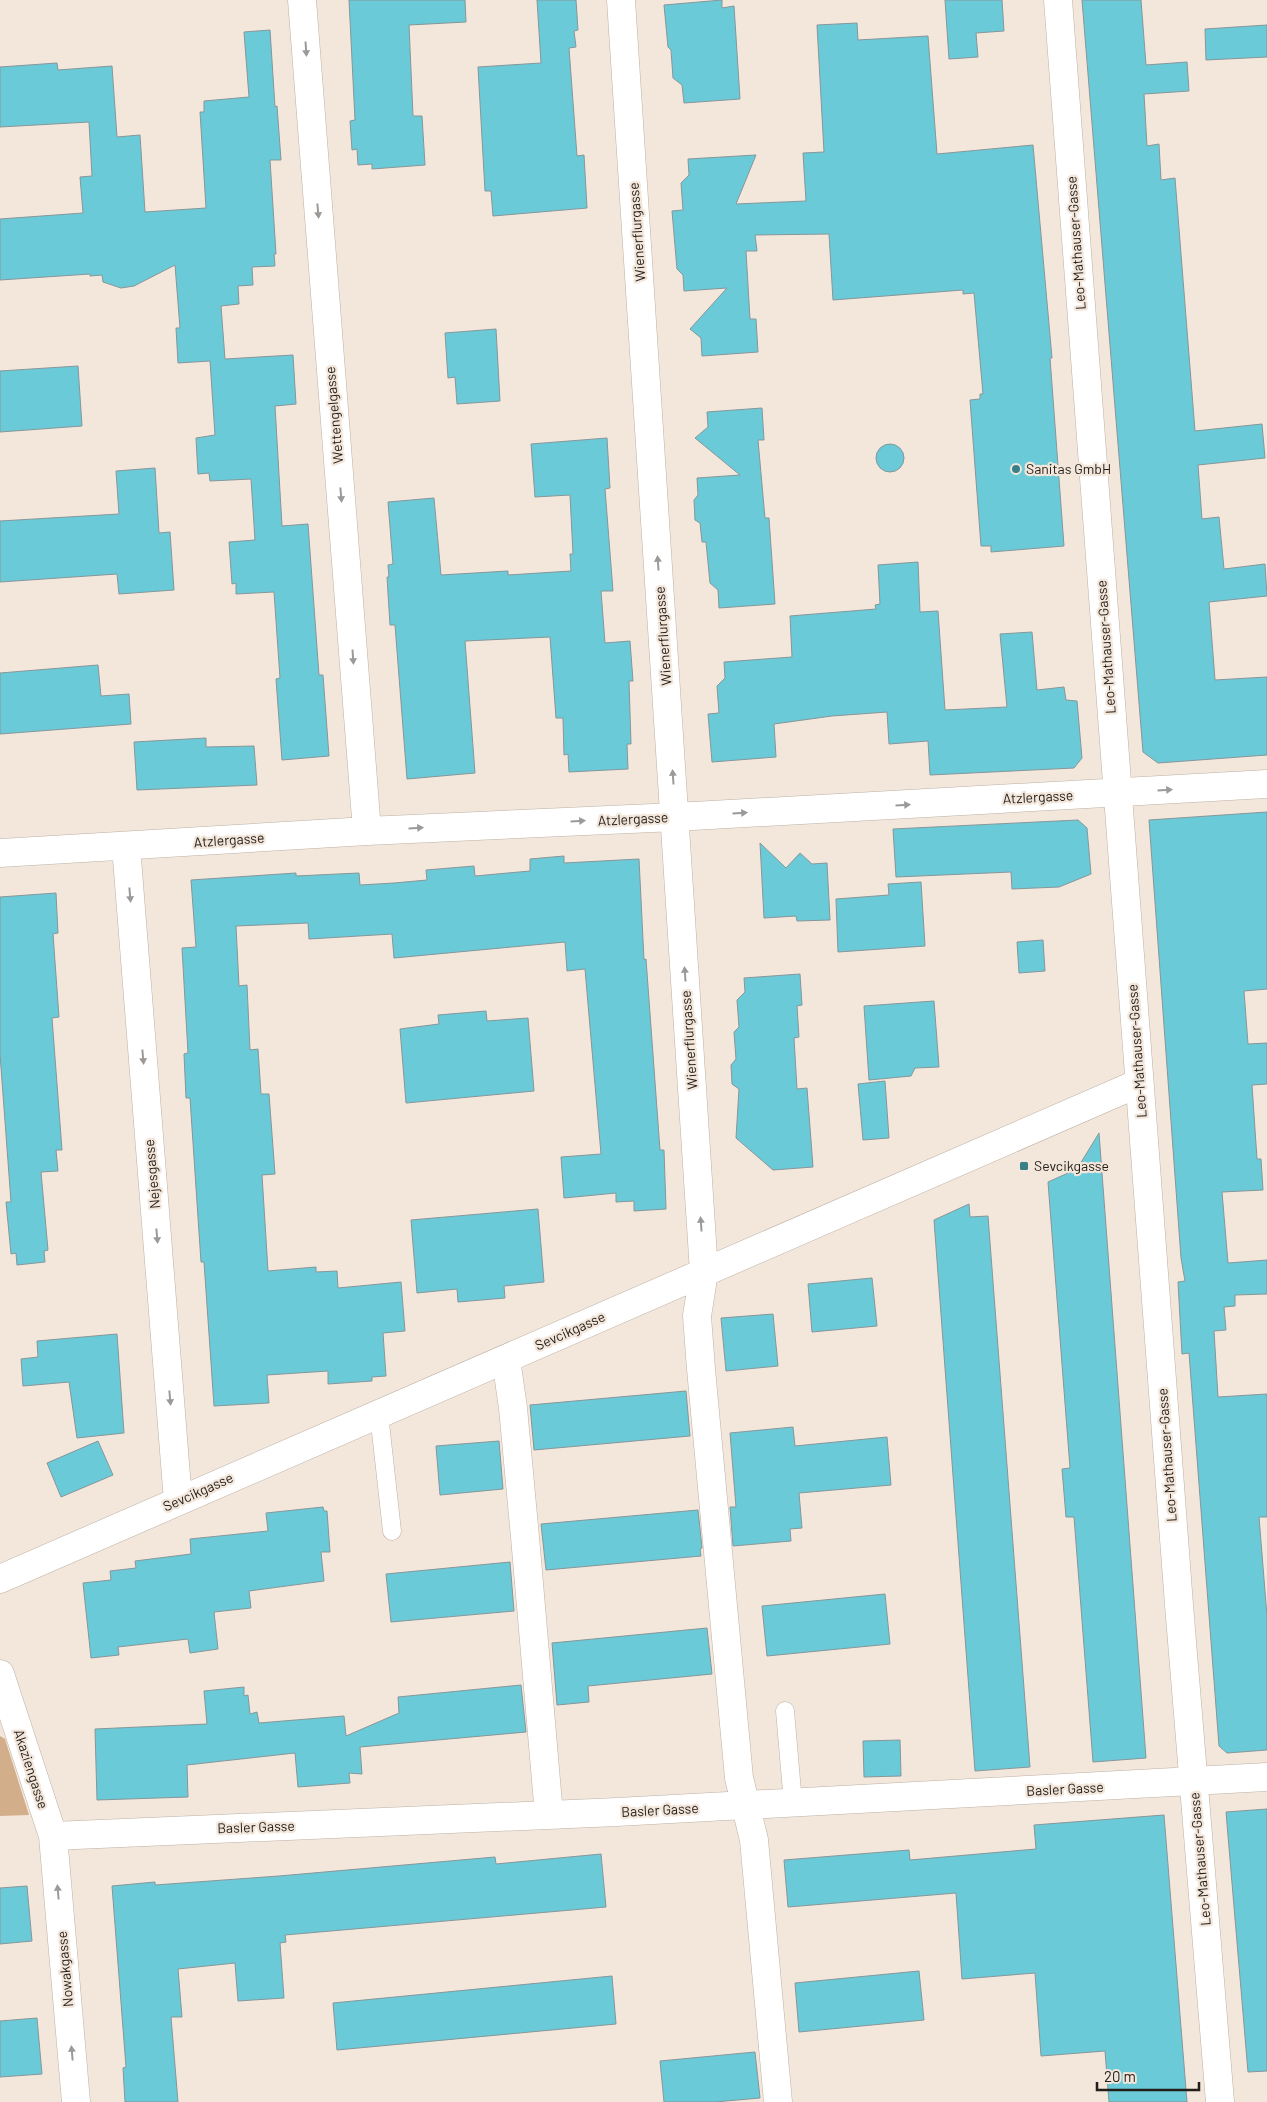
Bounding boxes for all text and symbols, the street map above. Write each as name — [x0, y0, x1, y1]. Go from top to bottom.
one-way arrow — [302, 41, 310, 57]
street label: Leo-Mathauser-Gasse — [1062, 176, 1089, 311]
street label: Wienerflurgasse — [625, 182, 648, 282]
one-way arrow — [314, 203, 322, 219]
street label: Wettengelgasse — [321, 366, 346, 464]
place label: Sanitas GmbH — [1026, 460, 1111, 477]
marker: Sanitas GmbH — [1010, 463, 1022, 475]
one-way arrow — [337, 487, 345, 503]
one-way arrow — [654, 554, 662, 570]
street label: Leo-Mathauser-Gasse — [1092, 580, 1119, 715]
street label: Wienerflurgasse — [651, 586, 674, 686]
one-way arrow — [350, 649, 358, 665]
one-way arrow — [668, 769, 676, 785]
street label: Atzlergasse — [1002, 786, 1074, 807]
one-way arrow — [1157, 786, 1173, 794]
one-way arrow — [895, 800, 911, 808]
street label: Atzlergasse — [597, 808, 669, 829]
one-way arrow — [733, 809, 749, 817]
one-way arrow — [570, 817, 586, 825]
one-way arrow — [408, 824, 424, 832]
street label: Atzlergasse — [193, 829, 265, 850]
one-way arrow — [127, 887, 135, 903]
one-way arrow — [681, 966, 689, 982]
street label: Leo-Mathauser-Gasse — [1123, 984, 1150, 1119]
street label: Wienerflurgasse — [677, 990, 700, 1090]
one-way arrow — [139, 1049, 147, 1065]
street label: Nejesgasse — [140, 1139, 163, 1210]
place label: Sevcikgasse — [1034, 1157, 1109, 1174]
marker: Sevcikgasse — [1018, 1160, 1030, 1172]
one-way arrow — [696, 1216, 704, 1232]
one-way arrow — [154, 1229, 162, 1245]
street label: Sevcikgasse — [532, 1308, 607, 1354]
street label: Leo-Mathauser-Gasse — [1153, 1388, 1180, 1523]
one-way arrow — [167, 1391, 175, 1407]
street label: Sevcikgasse — [160, 1469, 235, 1515]
street label: Akaziengasse — [11, 1727, 52, 1811]
street label: Basler Gasse — [1026, 1778, 1104, 1799]
street label: Leo-Mathauser-Gasse — [1185, 1792, 1214, 1927]
street label: Basler Gasse — [621, 1799, 699, 1820]
street label: Basler Gasse — [217, 1817, 295, 1836]
one-way arrow — [54, 1883, 62, 1899]
street label: Nowakgasse — [53, 1930, 76, 2008]
one-way arrow — [68, 2045, 76, 2061]
scale bar — [1097, 2060, 1200, 2092]
text: 20 m — [1104, 2067, 1136, 2085]

